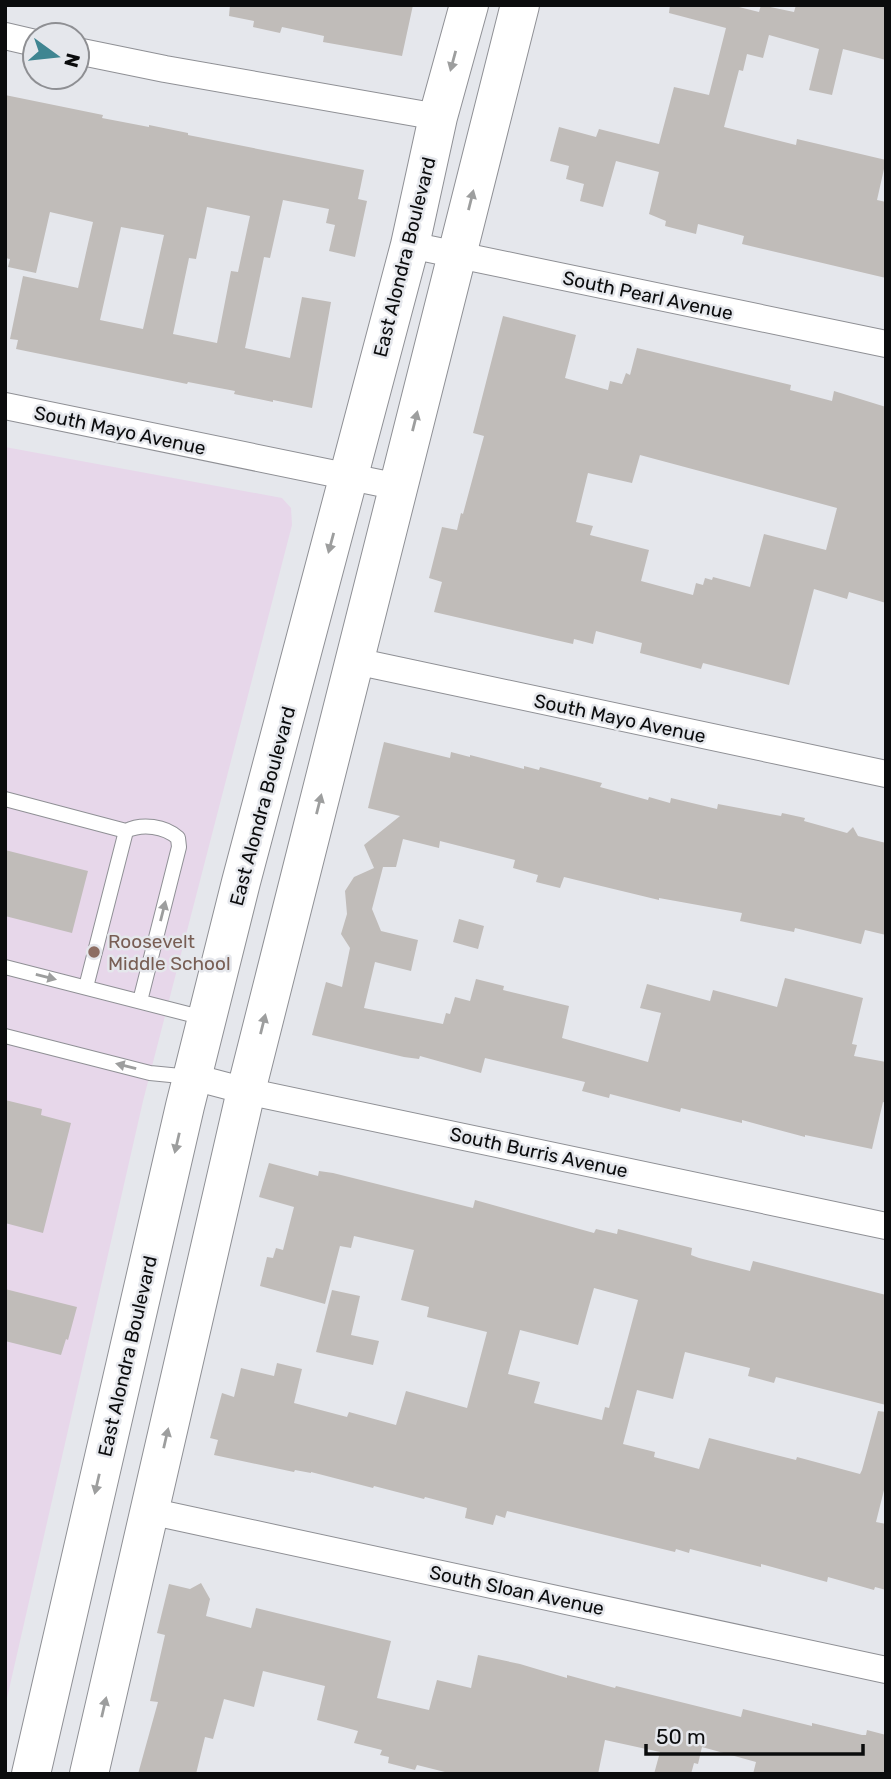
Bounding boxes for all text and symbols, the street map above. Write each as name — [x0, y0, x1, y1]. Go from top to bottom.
north arrow — [21, 21, 91, 91]
text: N — [59, 51, 85, 70]
one-way arrow — [448, 51, 458, 72]
street label: East Alondra Boulevard — [368, 155, 440, 360]
one-way arrow — [466, 189, 477, 211]
street label: South Pearl Avenue — [561, 266, 735, 325]
street label: South Mayo Avenue — [32, 401, 208, 460]
one-way arrow — [410, 410, 421, 432]
one-way arrow — [325, 532, 336, 554]
street label: South Mayo Avenue — [532, 689, 708, 748]
street label: East Alondra Boulevard — [225, 704, 300, 908]
one-way arrow — [314, 793, 325, 815]
one-way arrow — [158, 900, 169, 922]
place label: Roosevelt Middle School — [108, 930, 231, 975]
marker: Roosevelt Middle School — [86, 944, 102, 960]
one-way arrow — [35, 972, 57, 983]
one-way arrow — [258, 1013, 269, 1035]
one-way arrow — [114, 1060, 136, 1071]
street label: South Burris Avenue — [448, 1122, 630, 1183]
one-way arrow — [171, 1132, 182, 1154]
street label: East Alondra Boulevard — [93, 1253, 162, 1459]
one-way arrow — [161, 1427, 172, 1449]
one-way arrow — [91, 1473, 102, 1495]
street label: South Sloan Avenue — [428, 1561, 606, 1620]
one-way arrow — [99, 1696, 110, 1718]
scale bar — [646, 1712, 863, 1756]
text: 50 m — [656, 1724, 706, 1749]

